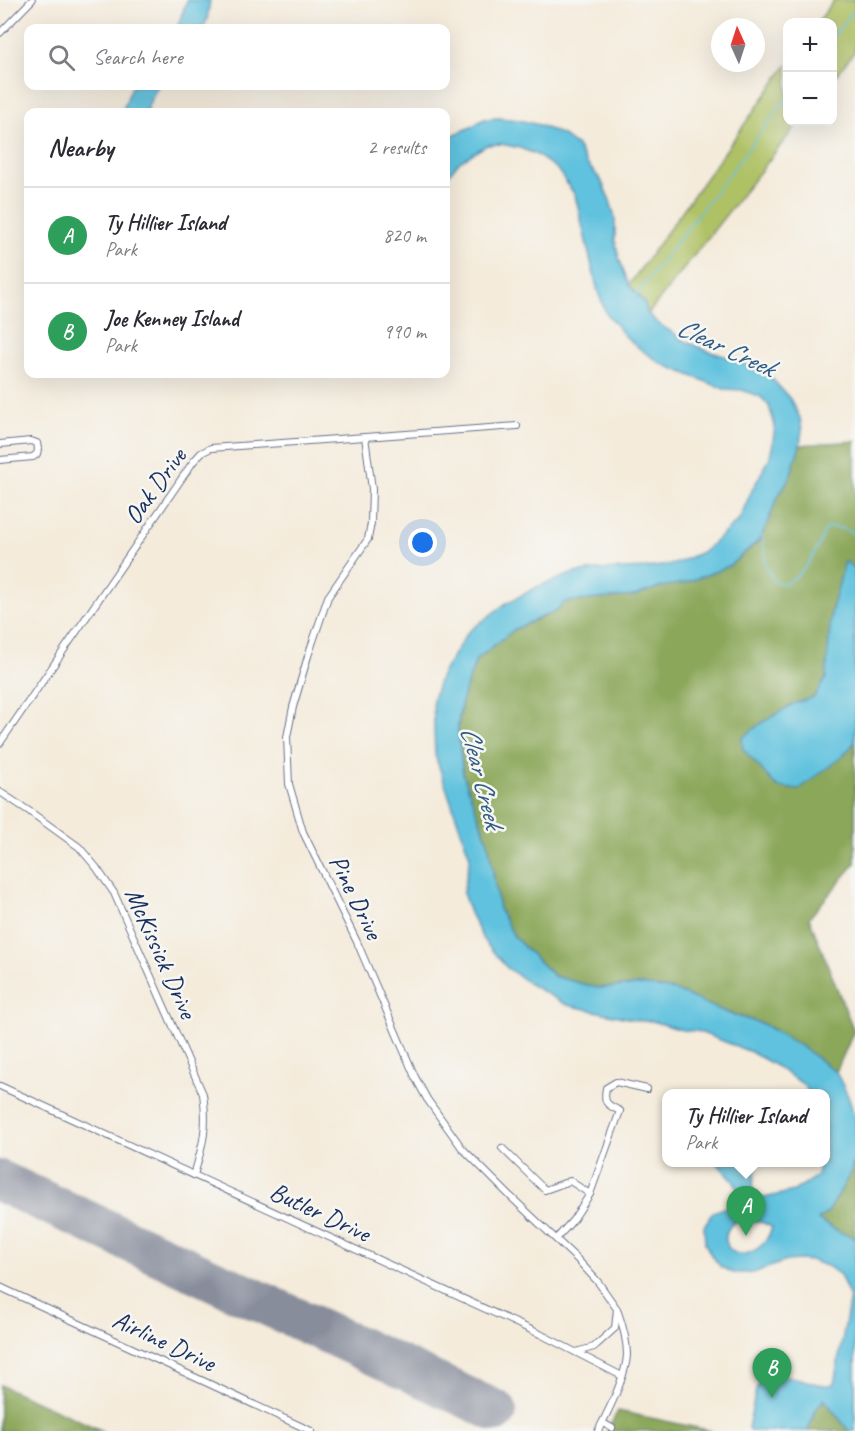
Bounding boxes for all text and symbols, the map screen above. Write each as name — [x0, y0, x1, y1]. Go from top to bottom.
north arrow — [711, 18, 765, 72]
map controls — [783, 18, 837, 126]
button: + — [783, 18, 837, 72]
search box — [24, 24, 450, 90]
icon: search — [45, 41, 78, 74]
text: Search here — [93, 43, 183, 71]
button: − — [783, 72, 837, 126]
text: Nearby — [48, 131, 113, 164]
text: 2 results — [367, 135, 426, 160]
text: Ty Hillier Island — [105, 209, 226, 237]
text: A — [62, 223, 73, 248]
text: 820 m — [383, 223, 426, 248]
text: Park — [105, 237, 137, 262]
text: Joe Kenney Island — [105, 305, 239, 333]
water label: Clear Creek — [672, 310, 785, 386]
text: B — [62, 319, 73, 344]
text: 990 m — [383, 319, 426, 344]
text: Park — [105, 333, 137, 358]
street label: Oak Drive — [116, 440, 195, 531]
your location — [408, 528, 437, 557]
water label: Clear Creek — [453, 723, 512, 836]
street label: Pine Drive — [321, 849, 392, 947]
street label: McKissick Drive — [118, 883, 205, 1026]
popup — [662, 1089, 830, 1167]
text: Ty Hillier Island — [686, 1102, 806, 1130]
text: Park — [686, 1130, 717, 1155]
street label: Butler Drive — [265, 1174, 378, 1251]
pin: A — [726, 1186, 766, 1236]
street label: Airline Drive — [107, 1303, 222, 1380]
pin: B — [752, 1348, 792, 1398]

